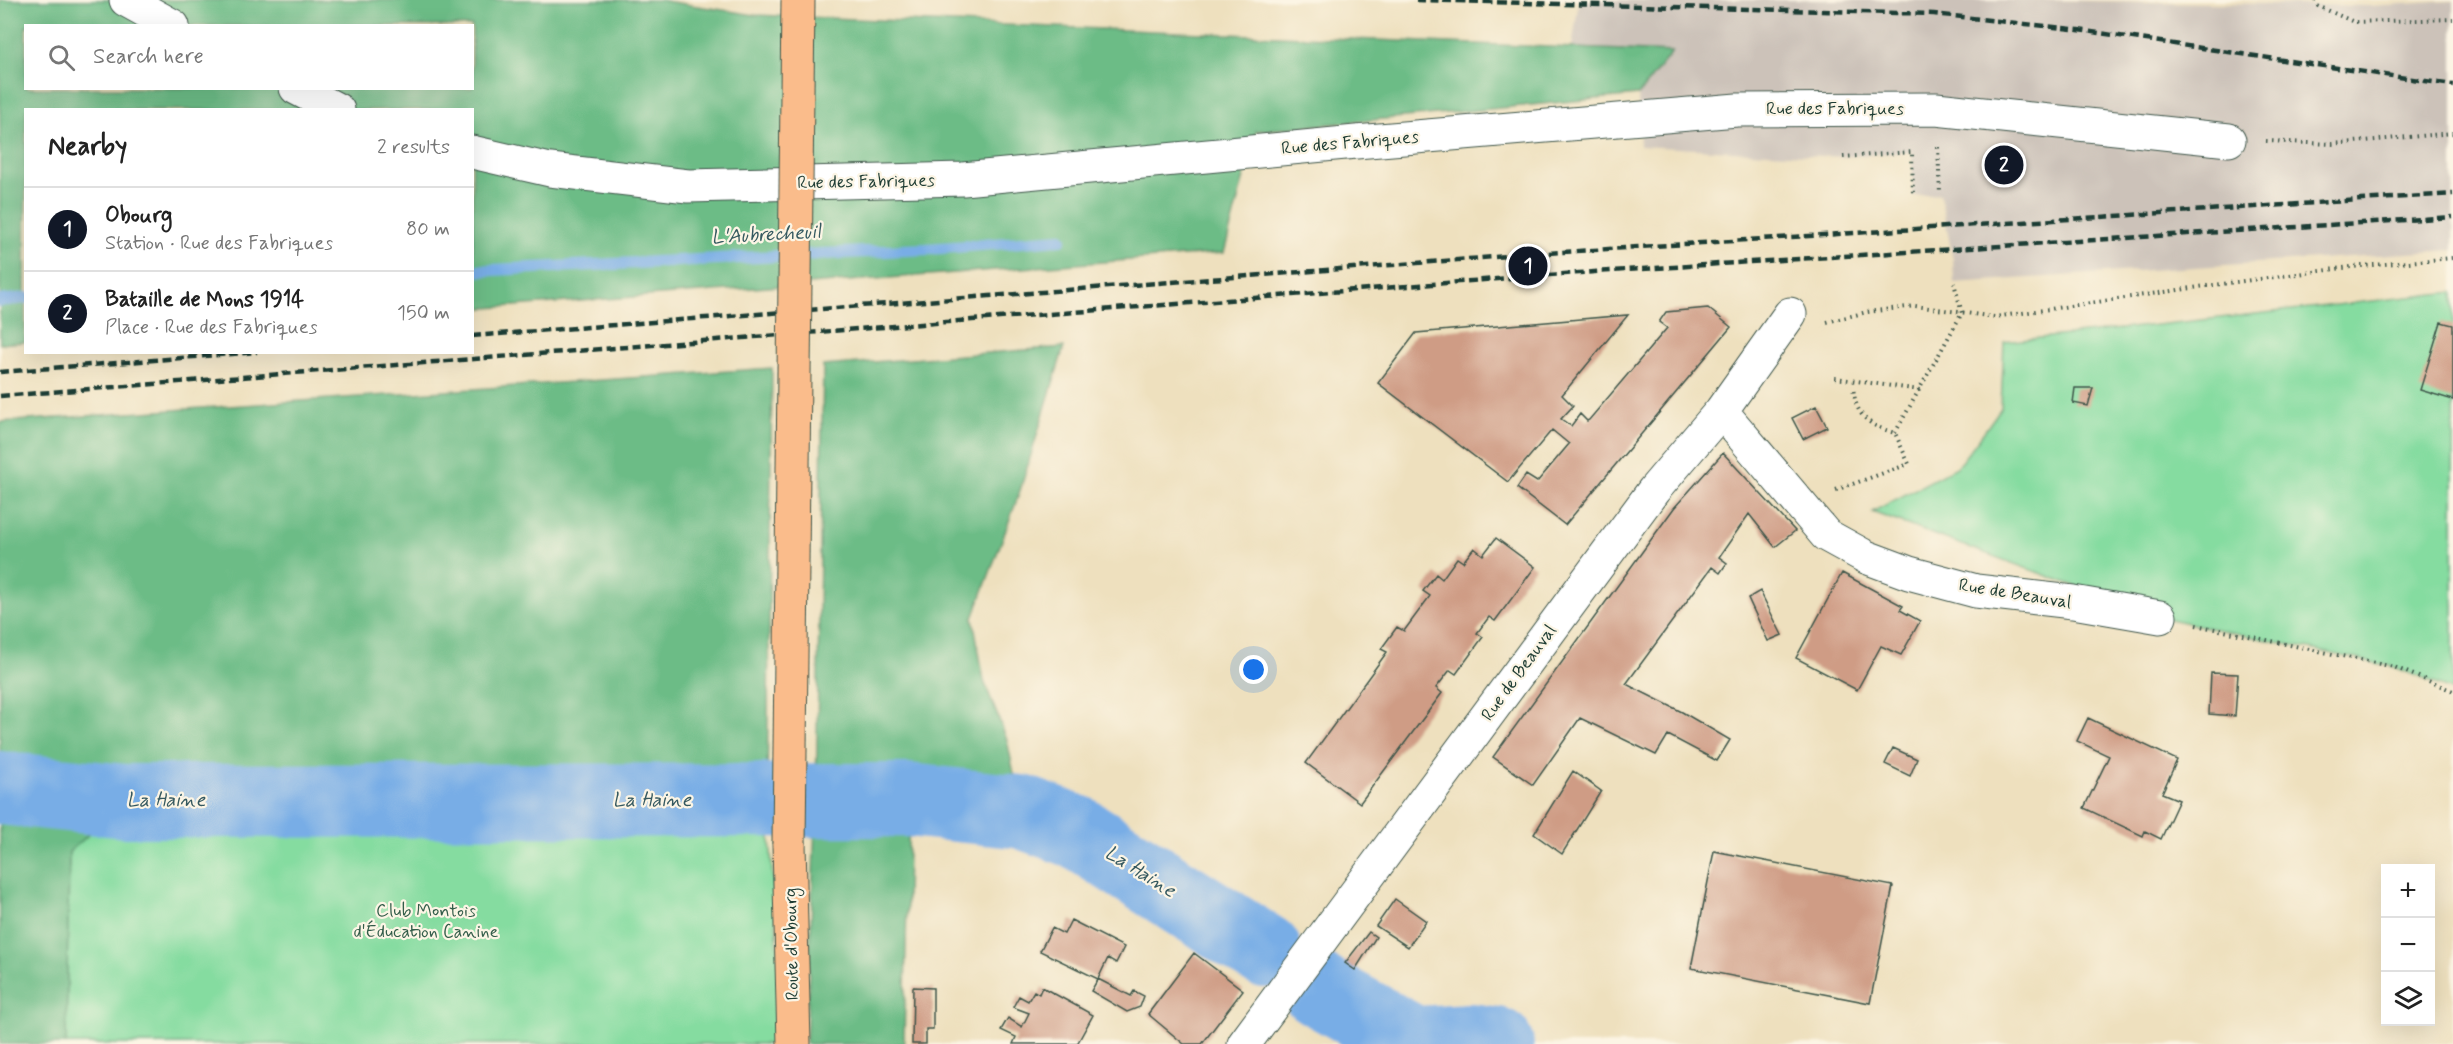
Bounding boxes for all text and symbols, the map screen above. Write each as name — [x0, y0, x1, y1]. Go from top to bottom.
search box — [24, 24, 474, 90]
icon: search — [45, 41, 78, 74]
text: Search here — [93, 43, 204, 71]
street label: Rue des Fabriques — [1766, 97, 1904, 121]
street label: Rue des Fabriques — [1280, 125, 1420, 161]
text: Nearby — [48, 130, 127, 164]
text: 2 results — [377, 134, 450, 161]
pin: 2 — [1984, 142, 2024, 188]
street label: Rue des Fabriques — [797, 169, 935, 195]
text: Obourg — [105, 202, 172, 230]
text: 1 — [63, 216, 72, 243]
text: 80 m — [406, 216, 450, 243]
water label: L'Aubrecheuil — [710, 219, 823, 251]
text: Station · Rue des Fabriques — [105, 230, 333, 257]
pin: 1 — [1508, 244, 1547, 288]
text: Bataille de Mons 1914 — [105, 286, 304, 314]
text: 2 — [63, 300, 72, 327]
text: 150 m — [397, 300, 450, 327]
text: Place · Rue des Fabriques — [105, 314, 318, 341]
street label: Rue de Beauval — [1957, 573, 2073, 615]
street label: Rue de Beauval — [1476, 620, 1562, 726]
your location — [1239, 655, 1268, 684]
water label: La Haine — [127, 787, 207, 814]
water label: La Haine — [613, 787, 693, 814]
water label: La Haine — [1099, 840, 1182, 905]
map controls — [2381, 864, 2435, 1026]
button: + — [2381, 864, 2435, 918]
street label: Route d'Obourg — [779, 888, 806, 1000]
park label: Club Montois d'Éducation Canine — [354, 899, 499, 944]
button: − — [2381, 918, 2435, 972]
button: layers — [2381, 972, 2435, 1026]

